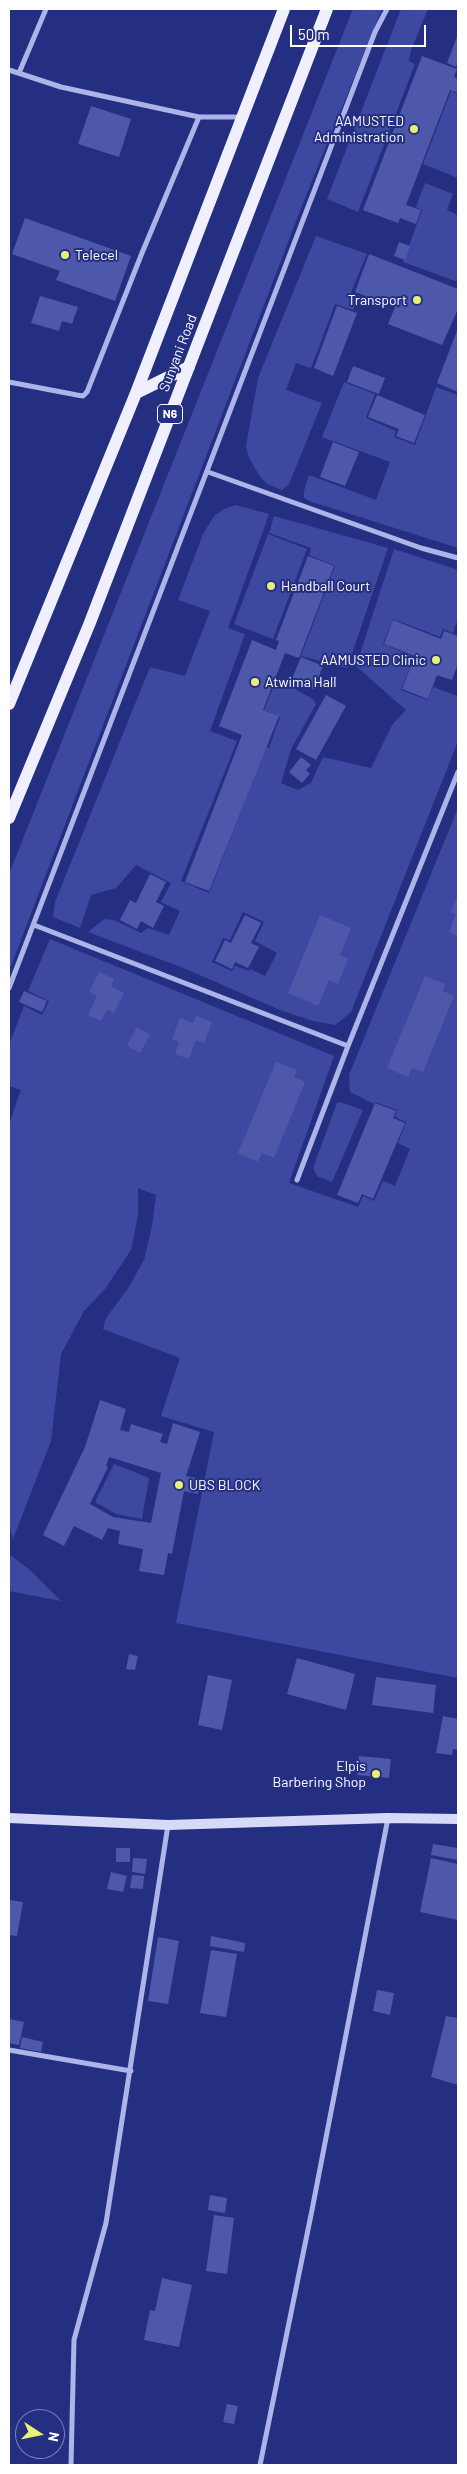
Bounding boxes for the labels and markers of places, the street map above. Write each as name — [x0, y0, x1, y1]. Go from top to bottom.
place label: AAMUSTED Administration — [314, 113, 404, 146]
marker: AAMUSTED Administration — [408, 123, 420, 135]
place label: Telecel — [75, 247, 118, 263]
marker: Telecel — [59, 249, 71, 261]
place label: Transport — [348, 292, 407, 308]
marker: Transport — [411, 294, 423, 306]
place label: Handball Court — [281, 578, 370, 594]
marker: Handball Court — [265, 580, 277, 592]
place label: AAMUSTED Clinic — [320, 652, 426, 668]
marker: AAMUSTED Clinic — [430, 654, 442, 666]
place label: Atwima Hall — [265, 674, 336, 690]
marker: Atwima Hall — [249, 676, 261, 688]
place label: UBS BLOCK — [189, 1477, 260, 1493]
marker: UBS BLOCK — [173, 1479, 185, 1491]
place label: Elpis Barbering Shop — [273, 1758, 366, 1790]
marker: Elpis Barbering Shop — [370, 1768, 382, 1780]

